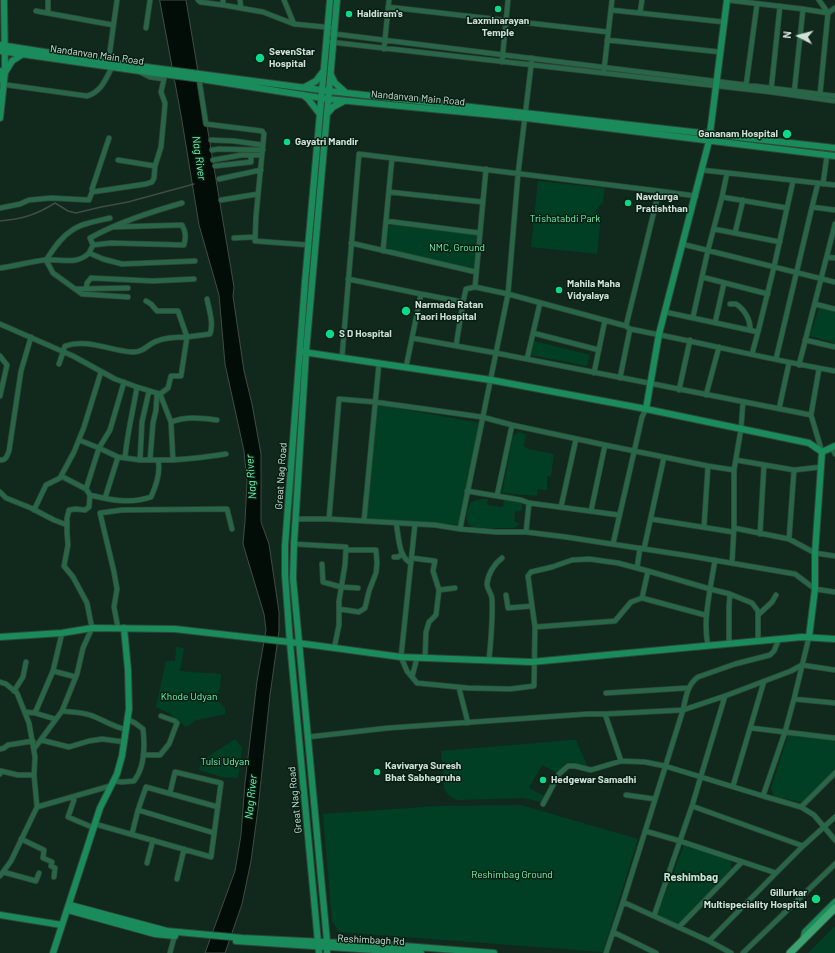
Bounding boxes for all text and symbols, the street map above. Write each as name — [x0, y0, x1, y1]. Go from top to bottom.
marker: Laxminarayan Temple — [493, 4, 503, 14]
place label: Haldiram's — [357, 8, 403, 20]
marker: Haldiram's — [344, 9, 354, 19]
place label: Laxminarayan Temple — [467, 15, 529, 38]
north arrow — [779, 16, 819, 56]
text: N — [780, 30, 793, 39]
street label: Nandanvan Main Road — [49, 42, 145, 68]
place label: SevenStar Hospital — [269, 46, 315, 70]
marker: SevenStar Hospital — [254, 52, 266, 64]
street label: Nandanvan Main Road — [370, 88, 466, 108]
place label: Gananam Hospital — [698, 128, 778, 140]
marker: Gananam Hospital — [781, 128, 793, 140]
water label: Nag River — [189, 135, 209, 181]
place label: Gayatri Mandir — [295, 136, 358, 148]
marker: Gayatri Mandir — [282, 137, 292, 147]
place label: Navdurga Pratishthan — [636, 191, 688, 214]
marker: Navdurga Pratishthan — [623, 198, 633, 208]
park label: Trishatabdi Park — [530, 213, 600, 225]
park label: NMC, Ground — [429, 242, 485, 254]
place label: Mahila Maha Vidyalaya — [567, 278, 620, 302]
marker: Mahila Maha Vidyalaya — [554, 285, 564, 295]
place label: Narmada Ratan Taori Hospital — [415, 299, 483, 322]
marker: Narmada Ratan Taori Hospital — [400, 305, 412, 317]
marker: S D Hospital — [324, 328, 336, 340]
place label: S D Hospital — [339, 328, 392, 340]
street label: Great Nag Road — [273, 442, 289, 510]
water label: Nag River — [243, 454, 259, 500]
park label: Khode Udyan — [161, 691, 217, 703]
park label: Tulsi Udyan — [200, 756, 250, 768]
place label: Kavivarya Suresh Bhat Sabhagruha — [385, 760, 461, 784]
street label: Great Nag Road — [286, 766, 304, 834]
marker: Kavivarya Suresh Bhat Sabhagruha — [372, 767, 382, 777]
water label: Nag River — [242, 774, 260, 820]
place label: Hedgewar Samadhi — [551, 774, 636, 786]
marker: Hedgewar Samadhi — [538, 775, 548, 785]
park label: Reshimbag Ground — [471, 869, 553, 881]
district label: Reshimbag — [664, 870, 718, 884]
place label: Gillurkar Multispeciality Hospital — [704, 887, 807, 910]
marker: Gillurkar Multispeciality Hospital — [810, 893, 822, 905]
street label: Reshimbagh Rd — [337, 932, 405, 948]

